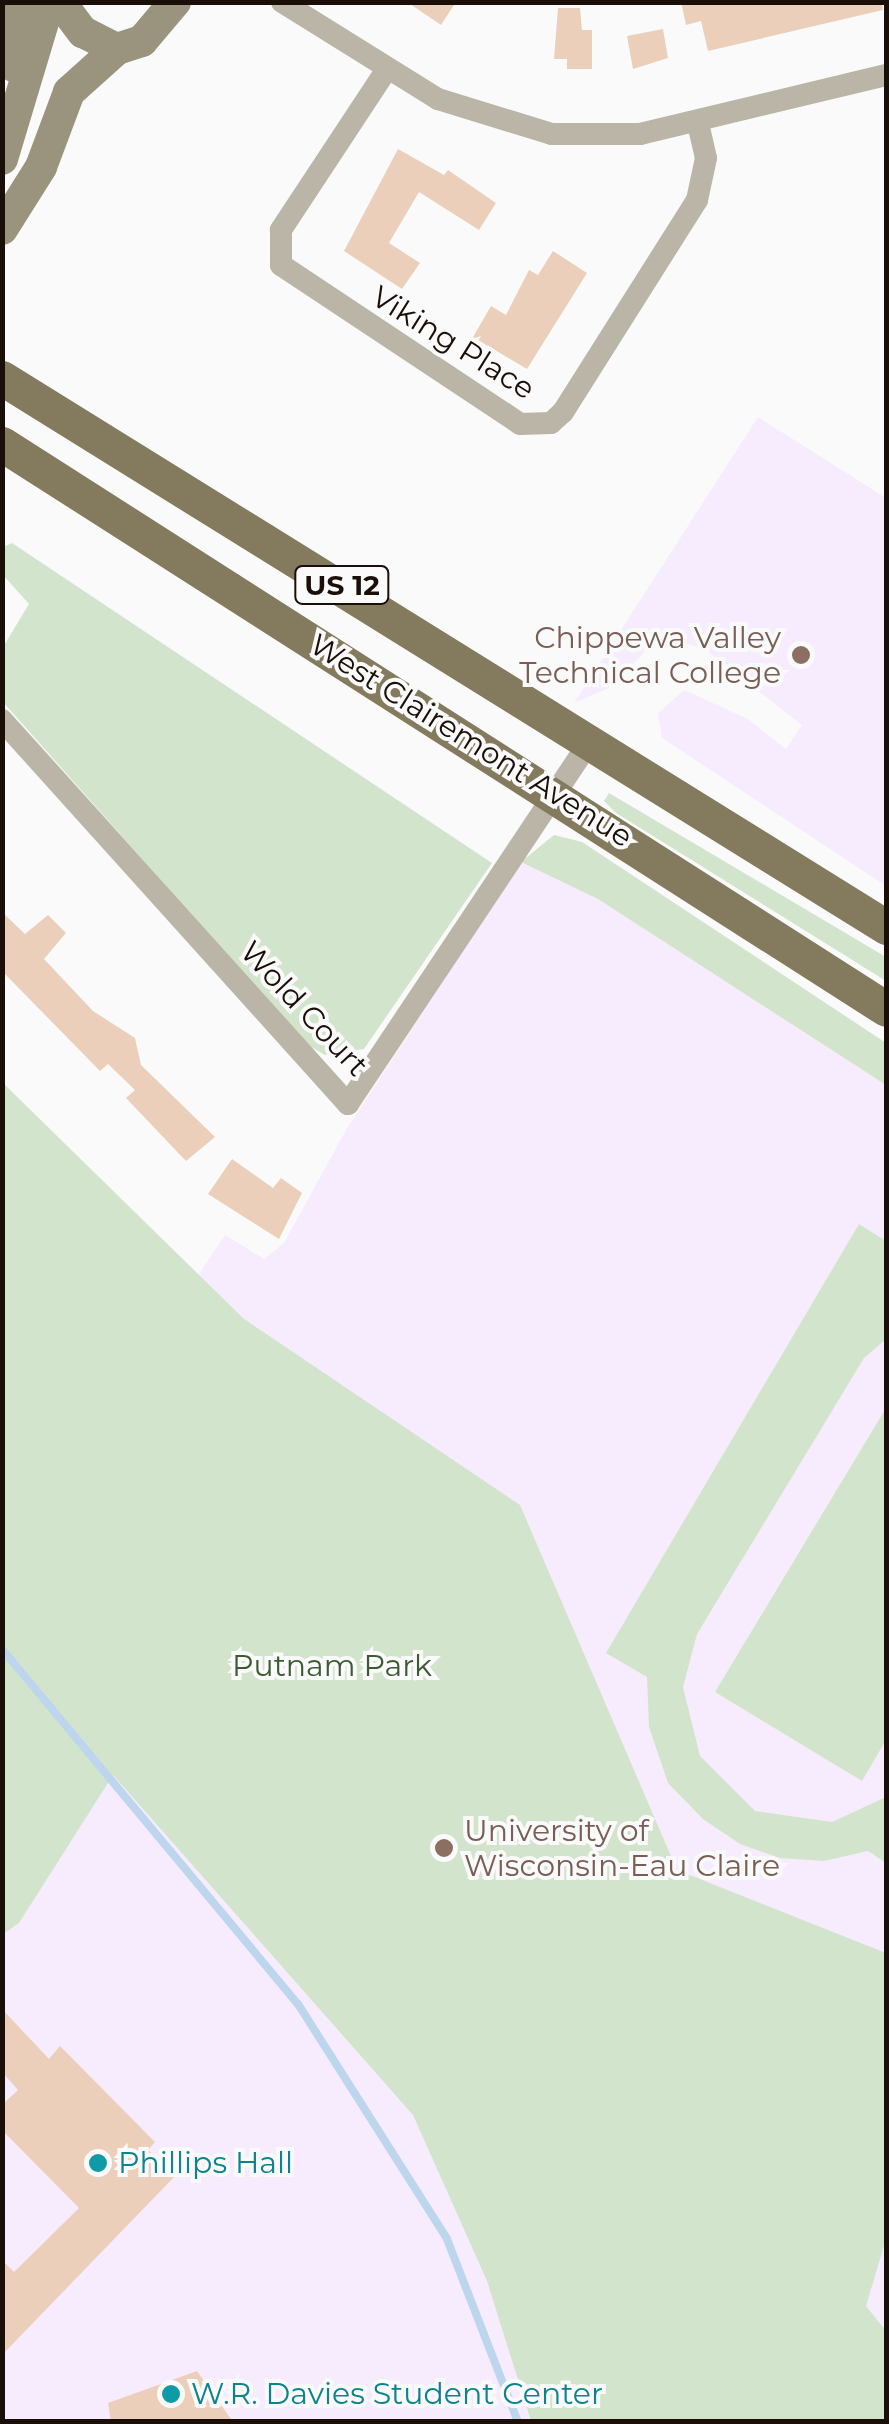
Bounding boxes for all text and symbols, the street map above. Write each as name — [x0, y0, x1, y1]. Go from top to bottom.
street label: Viking Place — [365, 279, 541, 407]
road number: US 12 — [292, 562, 392, 608]
place label: Chippewa Valley Technical College — [519, 620, 781, 690]
street label: West Clairemont Avenue — [303, 627, 639, 855]
marker: Chippewa Valley Technical College — [790, 644, 812, 666]
street label: Wold Court — [233, 934, 375, 1084]
park label: Putnam Park — [232, 1648, 432, 1684]
place label: University of Wisconsin-Eau Claire — [464, 1813, 780, 1884]
marker: University of Wisconsin-Eau Claire — [433, 1837, 455, 1859]
place label: Phillips Hall — [118, 2145, 293, 2181]
marker: Phillips Hall — [87, 2152, 109, 2174]
place label: W.R. Davies Student Center — [191, 2376, 603, 2412]
marker: W.R. Davies Student Center — [160, 2383, 182, 2405]

